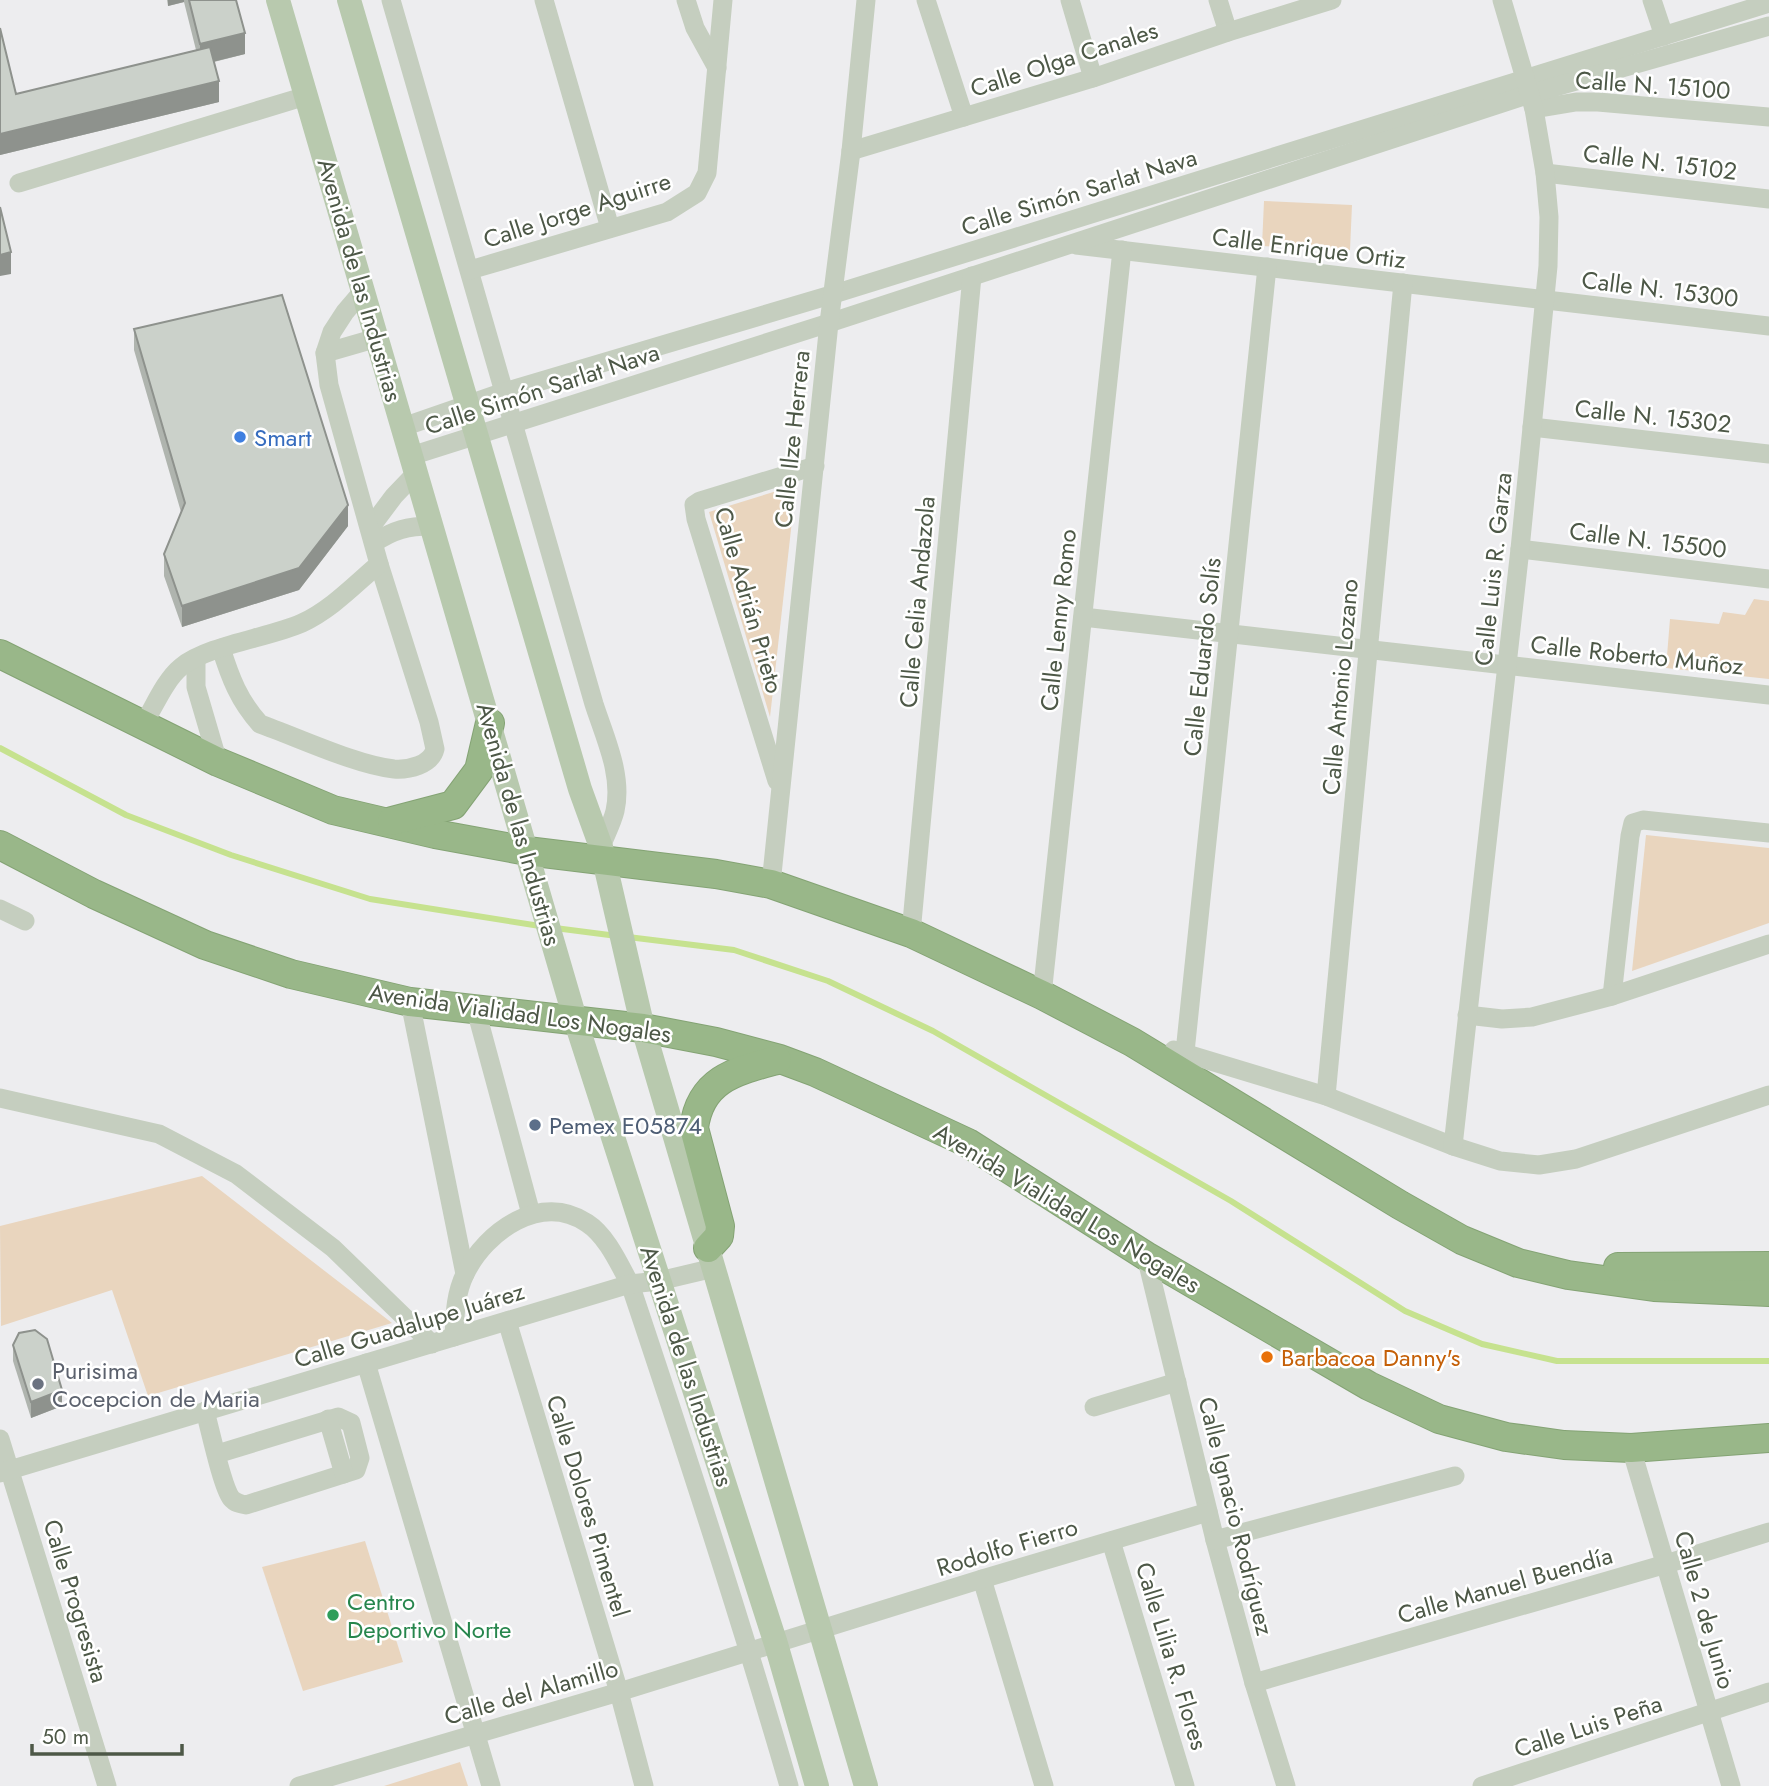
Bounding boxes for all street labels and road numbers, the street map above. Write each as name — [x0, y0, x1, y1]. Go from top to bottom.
street label: Calle Olga Canales — [966, 12, 1162, 106]
street label: Calle N. 15100 — [1574, 62, 1732, 108]
street label: Calle N. 15102 — [1581, 135, 1739, 189]
street label: Calle Simón Sarlat Nava — [957, 139, 1201, 245]
street label: Avenida de las Industrias — [309, 154, 411, 406]
street label: Calle Jorge Aguirre — [479, 163, 675, 257]
street label: Calle Enrique Ortiz — [1210, 219, 1408, 277]
street label: Calle N. 15300 — [1580, 262, 1740, 316]
street label: Calle Simón Sarlat Nava — [420, 335, 664, 443]
street label: Calle Ilze Herrera — [765, 349, 819, 529]
street label: Calle N. 15302 — [1573, 390, 1733, 442]
street label: Calle Luis R. Garza — [1465, 471, 1521, 667]
street label: Calle Celia Andazola — [890, 495, 944, 709]
street label: Calle Adrián Prieto — [706, 503, 792, 697]
street label: Calle N. 15500 — [1567, 513, 1729, 567]
street label: Calle Lenny Romo — [1031, 527, 1085, 713]
street label: Calle Eduardo Solís — [1174, 556, 1230, 758]
street label: Calle Antonio Lozano — [1313, 577, 1367, 797]
street label: Calle Roberto Muñoz — [1529, 626, 1745, 684]
street label: Avenida de las Industrias — [468, 698, 570, 950]
street label: Avenida Vialidad Los Nogales — [366, 974, 674, 1052]
street label: Avenida Vialidad Los Nogales — [927, 1114, 1207, 1302]
street label: Avenida de las Industrias — [631, 1241, 743, 1491]
street label: Calle Guadalupe Juárez — [290, 1273, 528, 1377]
street label: Calle Dolores Pimentel — [538, 1391, 638, 1621]
street label: Calle Ignacio Rodríguez — [1189, 1393, 1283, 1639]
street label: Rodolfo Fierro — [932, 1509, 1082, 1585]
street label: Calle Progresista — [35, 1515, 117, 1687]
street label: Calle 2 de Junio — [1666, 1527, 1744, 1693]
street label: Calle Manuel Buendía — [1393, 1538, 1617, 1632]
street label: Calle Lilia R. Flores — [1127, 1558, 1217, 1754]
street label: Calle del Alamillo — [440, 1650, 622, 1734]
street label: Calle Luis Peña — [1510, 1686, 1666, 1766]

